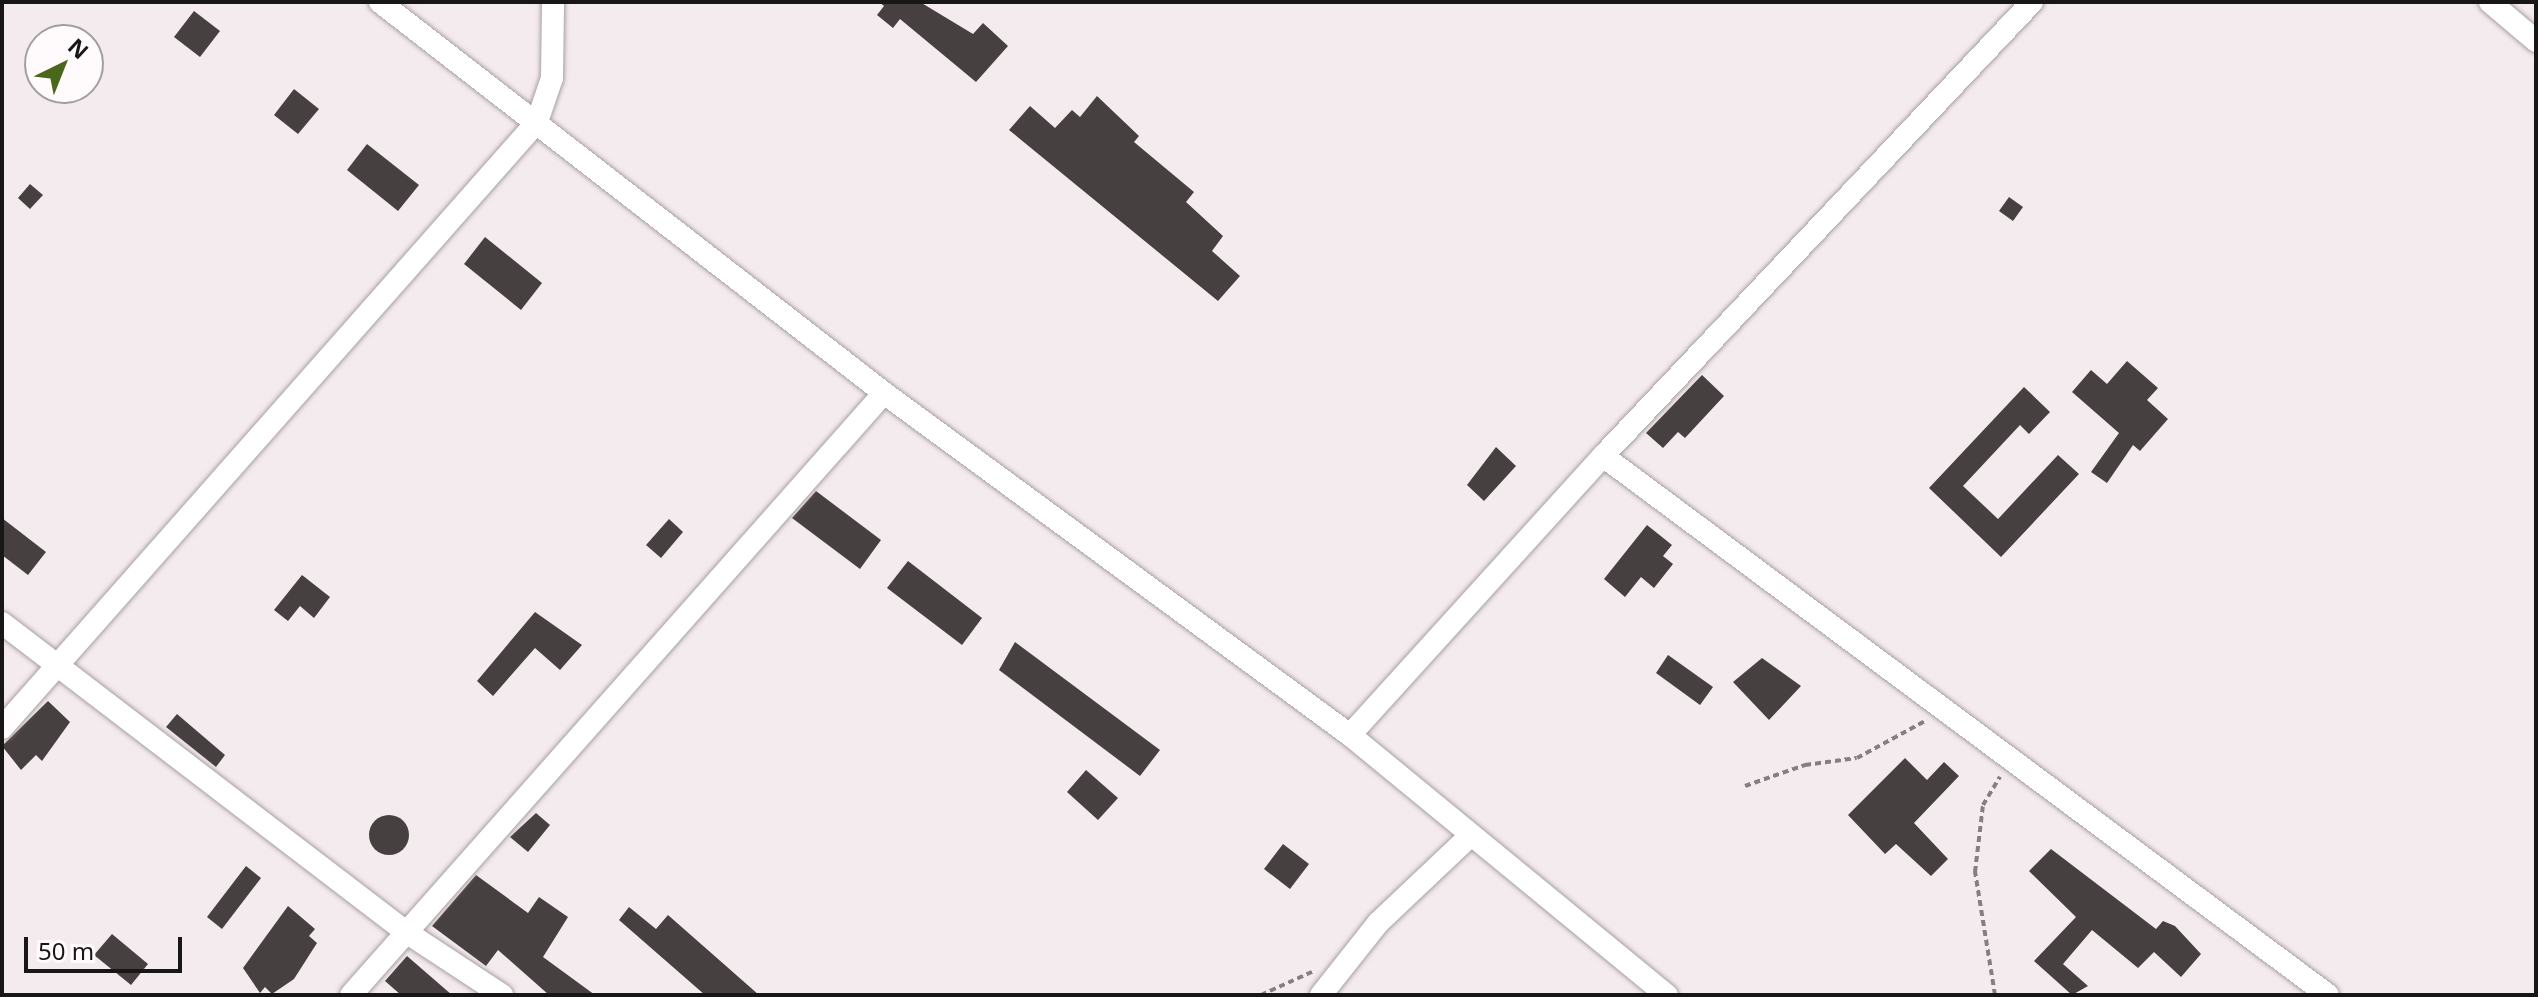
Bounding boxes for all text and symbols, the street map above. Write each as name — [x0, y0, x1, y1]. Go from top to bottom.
north arrow — [24, 24, 104, 104]
text: N — [62, 31, 96, 65]
scale bar — [28, 921, 186, 971]
text: 50 m — [38, 934, 94, 967]

